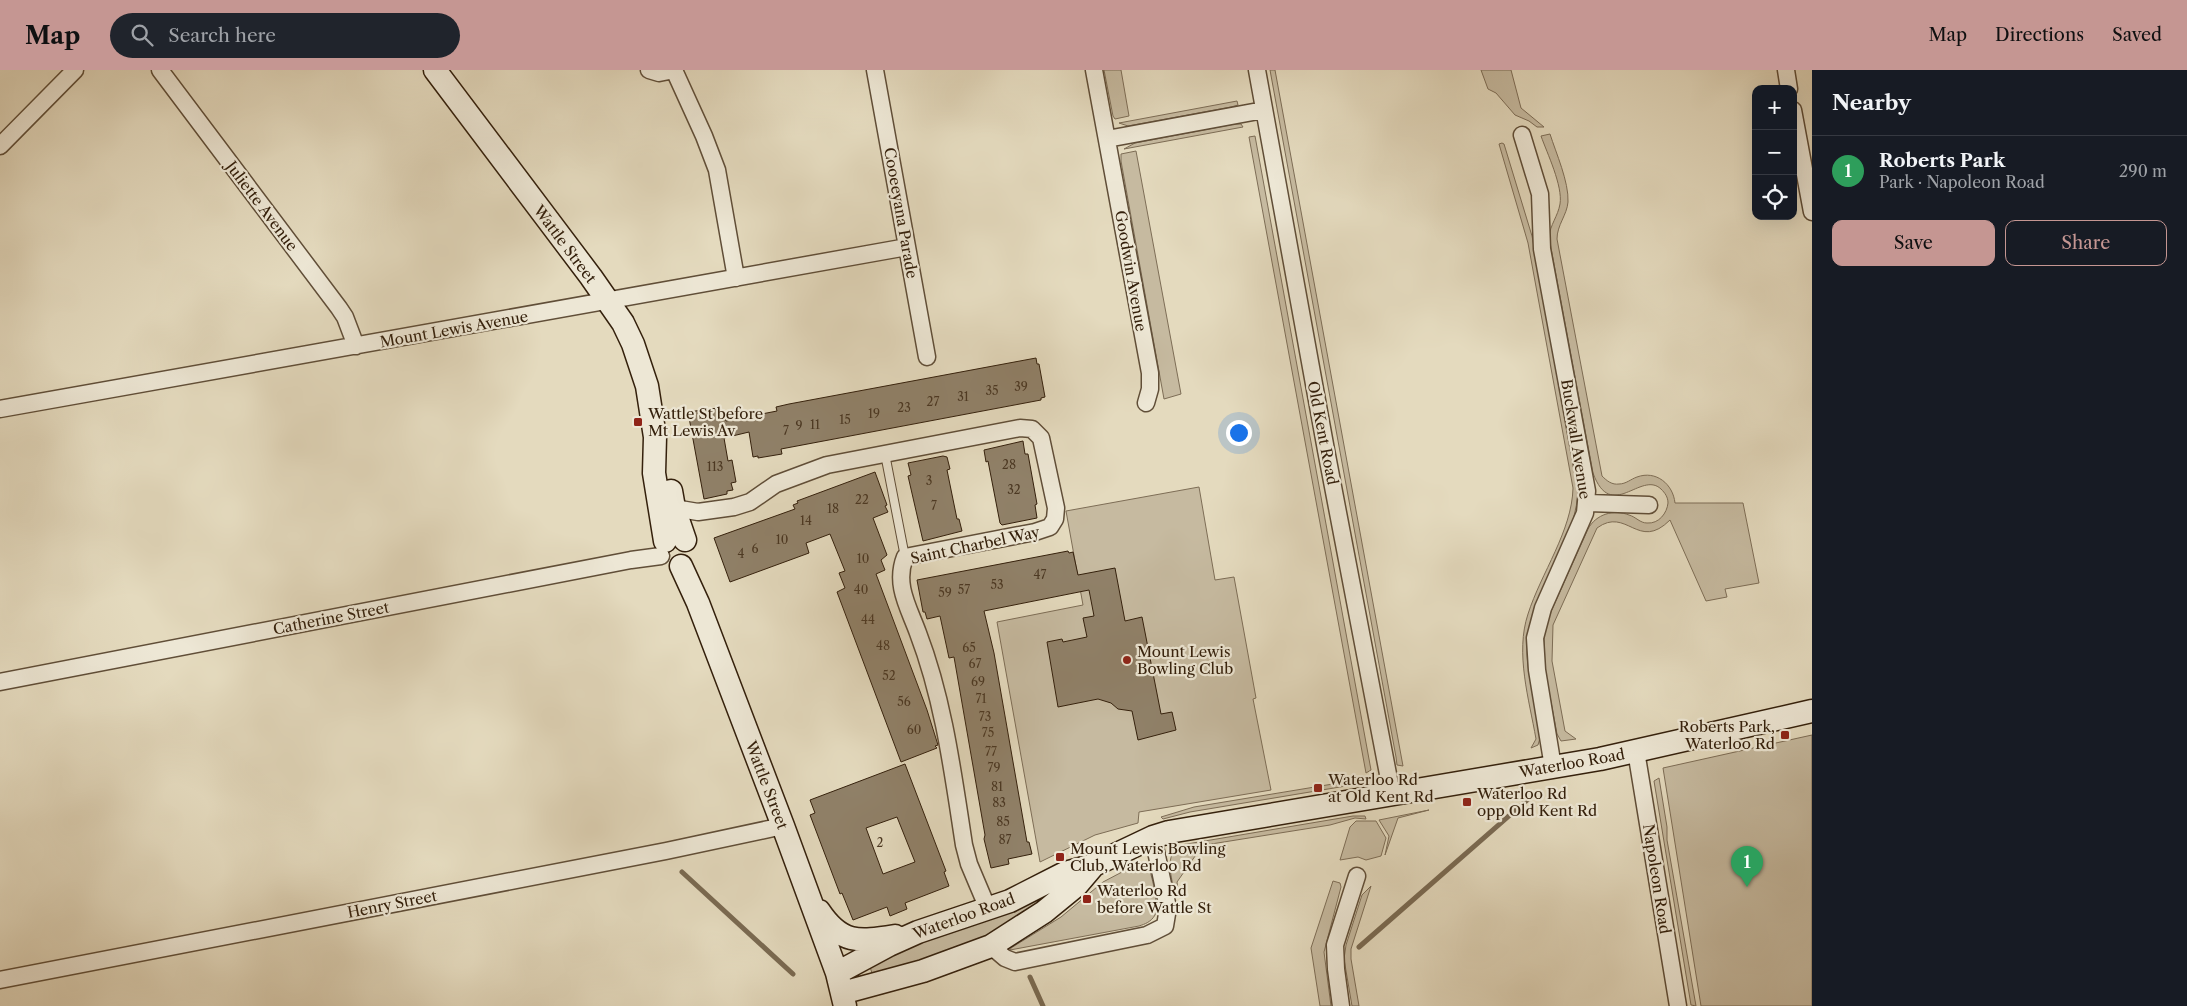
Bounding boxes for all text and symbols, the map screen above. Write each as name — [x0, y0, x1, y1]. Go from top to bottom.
search box — [110, 13, 460, 58]
text: Map — [25, 21, 80, 50]
icon: search — [128, 21, 156, 49]
text: Search here — [168, 24, 276, 47]
text: Map — [1928, 24, 1967, 46]
text: Directions — [1995, 24, 2084, 46]
text: Saved — [2112, 24, 2162, 46]
map controls — [1752, 85, 1797, 220]
button: + — [1752, 85, 1797, 130]
text: Nearby — [1832, 90, 1911, 115]
button: − — [1752, 130, 1797, 175]
street label: Cooeeyana Parade — [880, 146, 922, 280]
text: Roberts Park — [1879, 149, 2005, 172]
street label: Juliette Avenue — [221, 156, 302, 255]
text: 1 — [1844, 161, 1852, 181]
text: 290 m — [2119, 161, 2167, 181]
text: Park · Napoleon Road — [1879, 172, 2045, 192]
button: locate — [1752, 175, 1797, 220]
street label: Wattle Street — [529, 200, 601, 287]
street label: Goodwin Avenue — [1111, 209, 1151, 333]
button: Save — [1832, 220, 1995, 266]
button: Share — [2005, 220, 2167, 266]
street label: Mount Lewis Avenue — [378, 307, 530, 351]
street label: Buckwall Avenue — [1557, 378, 1595, 500]
house number: 39 — [1014, 379, 1028, 394]
street label: Old Kent Road — [1304, 379, 1342, 487]
house number: 35 — [985, 383, 999, 398]
house number: 31 — [957, 389, 969, 404]
house number: 27 — [927, 394, 939, 409]
house number: 23 — [897, 400, 911, 415]
place label: Wattle St before Mt Lewis Av — [647, 404, 763, 440]
house number: 19 — [868, 406, 880, 421]
house number: 15 — [839, 412, 851, 427]
marker: Wattle St before Mt Lewis Av — [632, 416, 644, 428]
house number: 11 — [810, 417, 820, 432]
house number: 9 — [795, 418, 803, 433]
your location — [1226, 420, 1252, 446]
house number: 7 — [783, 423, 789, 438]
house number: 28 — [1002, 457, 1016, 472]
house number: 113 — [707, 459, 723, 474]
house number: 3 — [926, 473, 932, 488]
house number: 32 — [1007, 482, 1021, 497]
house number: 22 — [855, 492, 869, 507]
house number: 7 — [931, 498, 937, 513]
house number: 18 — [827, 501, 839, 516]
house number: 14 — [800, 513, 812, 528]
street label: Saint Charbel Way — [909, 522, 1042, 568]
house number: 10 — [776, 532, 788, 547]
house number: 6 — [751, 541, 759, 556]
house number: 4 — [738, 546, 745, 561]
house number: 10 — [857, 551, 869, 566]
house number: 47 — [1034, 567, 1047, 582]
house number: 53 — [990, 577, 1004, 592]
house number: 40 — [854, 582, 868, 597]
house number: 57 — [958, 582, 970, 597]
house number: 59 — [938, 585, 952, 600]
street label: Catherine Street — [271, 597, 391, 639]
house number: 44 — [861, 612, 875, 627]
house number: 48 — [876, 638, 890, 653]
house number: 65 — [962, 640, 976, 655]
place label: Mount Lewis Bowling Club — [1137, 642, 1233, 678]
marker: Mount Lewis Bowling Club — [1121, 654, 1133, 666]
house number: 67 — [969, 656, 981, 671]
house number: 52 — [882, 668, 896, 683]
house number: 69 — [971, 674, 985, 689]
house number: 71 — [976, 691, 986, 706]
house number: 56 — [897, 694, 911, 709]
house number: 73 — [979, 709, 991, 724]
place label: Roberts Park, Waterloo Rd — [1679, 717, 1775, 753]
house number: 60 — [907, 722, 921, 737]
house number: 75 — [982, 725, 994, 740]
marker: Roberts Park, Waterloo Rd — [1779, 729, 1791, 741]
street label: Wattle Street — [741, 737, 793, 832]
house number: 77 — [985, 744, 997, 759]
street label: Waterloo Road — [1517, 744, 1626, 782]
house number: 79 — [988, 760, 1000, 775]
place label: Waterloo Rd at Old Kent Rd — [1327, 770, 1434, 806]
house number: 81 — [991, 779, 1003, 794]
marker: Waterloo Rd at Old Kent Rd — [1312, 782, 1324, 794]
place label: Waterloo Rd opp Old Kent Rd — [1476, 784, 1597, 820]
house number: 83 — [992, 795, 1006, 810]
marker: Waterloo Rd opp Old Kent Rd — [1461, 796, 1473, 808]
house number: 85 — [996, 814, 1010, 829]
street label: Napoleon Road — [1639, 823, 1675, 935]
house number: 87 — [998, 832, 1012, 847]
house number: 2 — [877, 835, 884, 850]
place label: Mount Lewis Bowling Club, Waterloo Rd — [1070, 839, 1225, 875]
pin: 1 — [1731, 846, 1763, 887]
marker: Mount Lewis Bowling Club, Waterloo Rd — [1054, 851, 1066, 863]
place label: Waterloo Rd before Wattle St — [1096, 881, 1212, 917]
street label: Henry Street — [346, 886, 439, 922]
street label: Waterloo Road — [910, 889, 1018, 944]
marker: Waterloo Rd before Wattle St — [1081, 893, 1093, 905]

